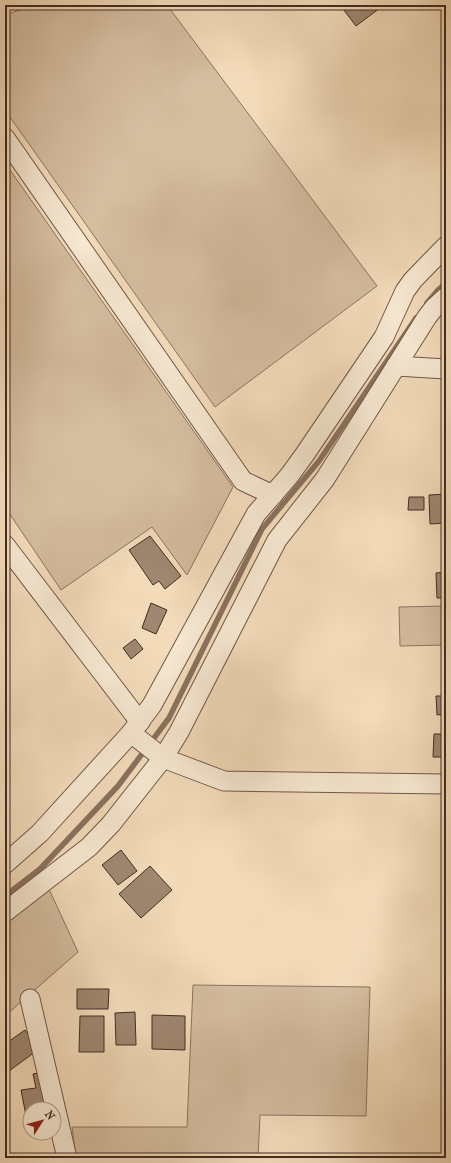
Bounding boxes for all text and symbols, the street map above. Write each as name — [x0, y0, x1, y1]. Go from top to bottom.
north arrow — [22, 1101, 62, 1141]
text: N — [42, 1108, 58, 1123]

